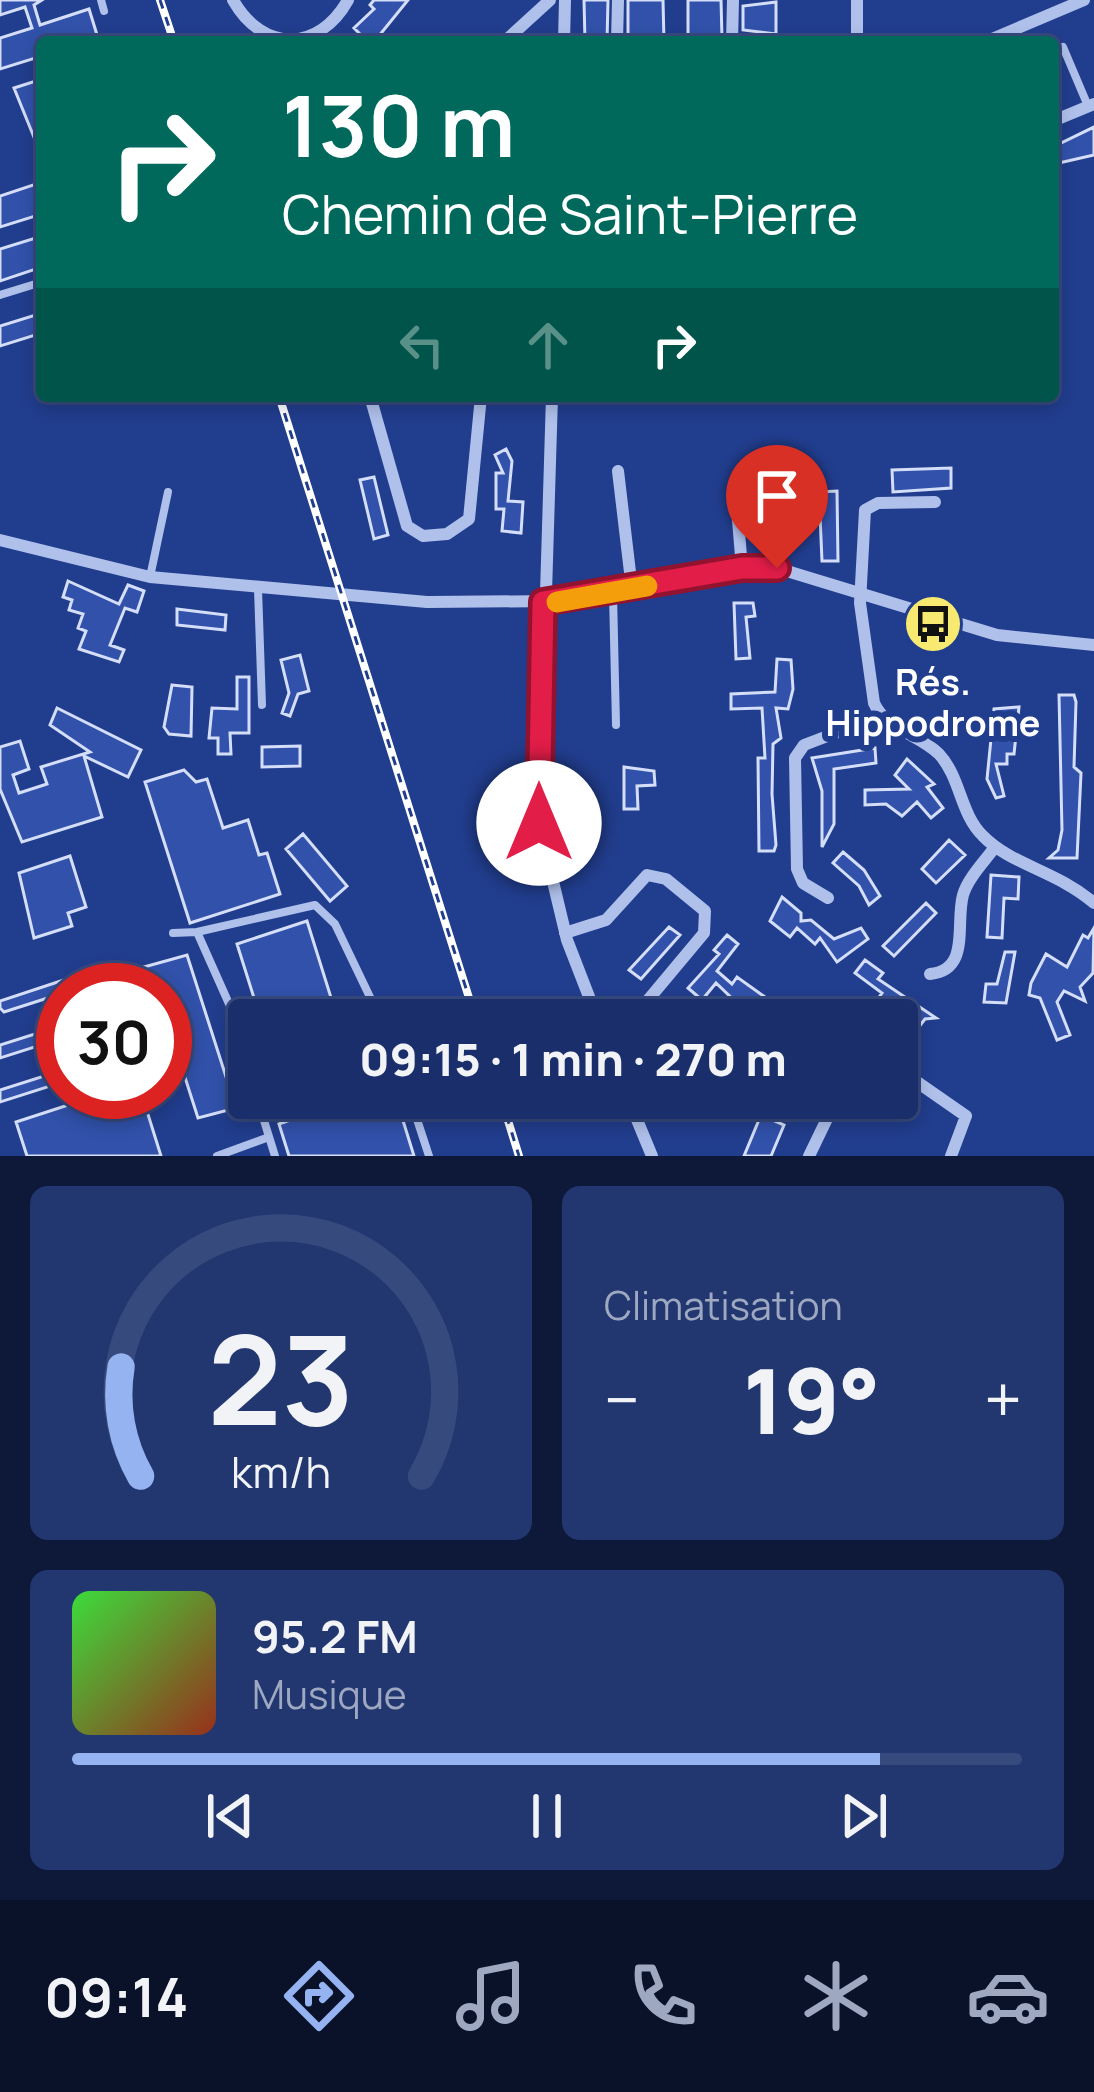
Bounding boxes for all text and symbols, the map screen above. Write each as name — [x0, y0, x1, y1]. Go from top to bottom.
text: 130 m — [282, 67, 515, 182]
icon: right — [84, 84, 240, 240]
text: Chemin de Saint-Pierre — [282, 176, 858, 250]
icon: left — [389, 312, 455, 378]
icon: ahead — [515, 312, 581, 378]
icon: right — [641, 312, 707, 378]
pin — [726, 445, 828, 568]
icon: arrive — [744, 463, 810, 529]
bus stop icon: Rés. Hippodrome — [902, 593, 964, 655]
place label: Rés. Hippodrome — [826, 657, 1040, 747]
position arrow — [476, 760, 602, 886]
speed limit sign: 30 — [36, 963, 192, 1119]
text: 09:15 · 1 min · 270 m — [359, 1028, 787, 1090]
text: Climatisation — [604, 1278, 843, 1332]
text: 23 — [208, 1292, 354, 1462]
text: 19° — [743, 1338, 880, 1461]
text: − — [604, 1354, 640, 1444]
text: + — [984, 1354, 1022, 1444]
text: km/h — [231, 1442, 331, 1501]
text: 95.2 FM — [252, 1605, 418, 1667]
text: Musique — [252, 1667, 407, 1721]
icon: previous — [197, 1783, 263, 1849]
icon: pause — [514, 1783, 580, 1849]
icon: next — [831, 1783, 897, 1849]
icon: directions — [277, 1954, 361, 2038]
icon: music — [449, 1954, 533, 2038]
icon: phone — [621, 1954, 705, 2038]
icon: climate — [794, 1954, 878, 2038]
icon: car — [966, 1954, 1050, 2038]
text: 09:14 — [44, 1959, 188, 2033]

